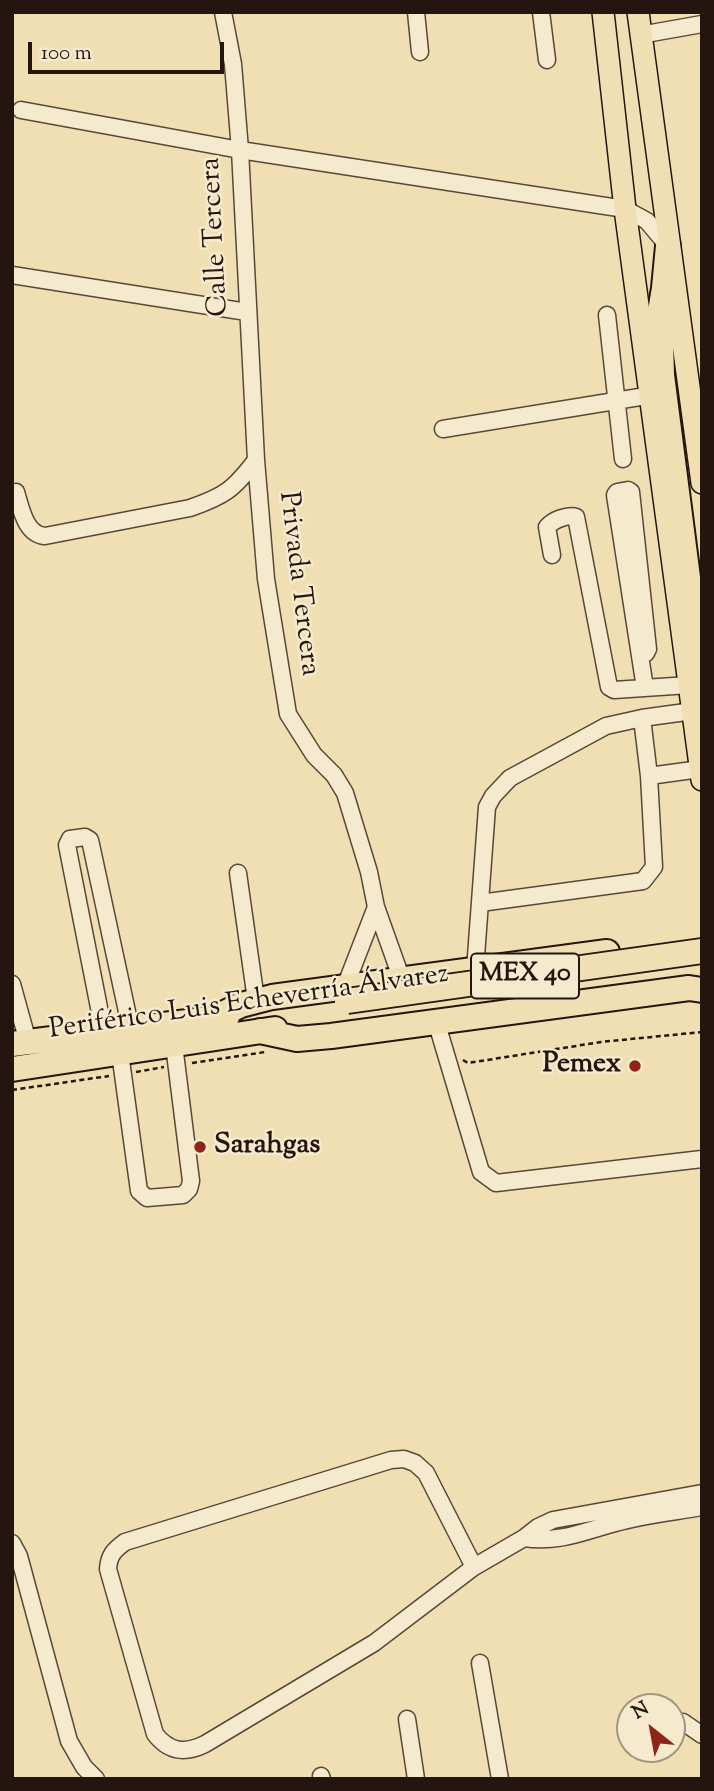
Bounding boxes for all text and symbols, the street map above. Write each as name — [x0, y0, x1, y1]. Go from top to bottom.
scale bar — [32, 28, 228, 72]
text: 100 m — [41, 39, 92, 69]
street label: Calle Tercera — [196, 157, 238, 317]
street label: Privada Tercera — [269, 490, 325, 678]
road number: MEX 40 — [471, 953, 579, 998]
street label: Periférico Luis Echeverría Álvarez — [47, 959, 451, 1049]
place label: Pemex — [542, 1049, 621, 1083]
marker: Pemex — [627, 1058, 643, 1074]
place label: Sarahgas — [214, 1130, 320, 1164]
marker: Sarahgas — [192, 1139, 208, 1155]
north arrow — [616, 1693, 686, 1763]
text: N — [627, 1696, 654, 1727]

